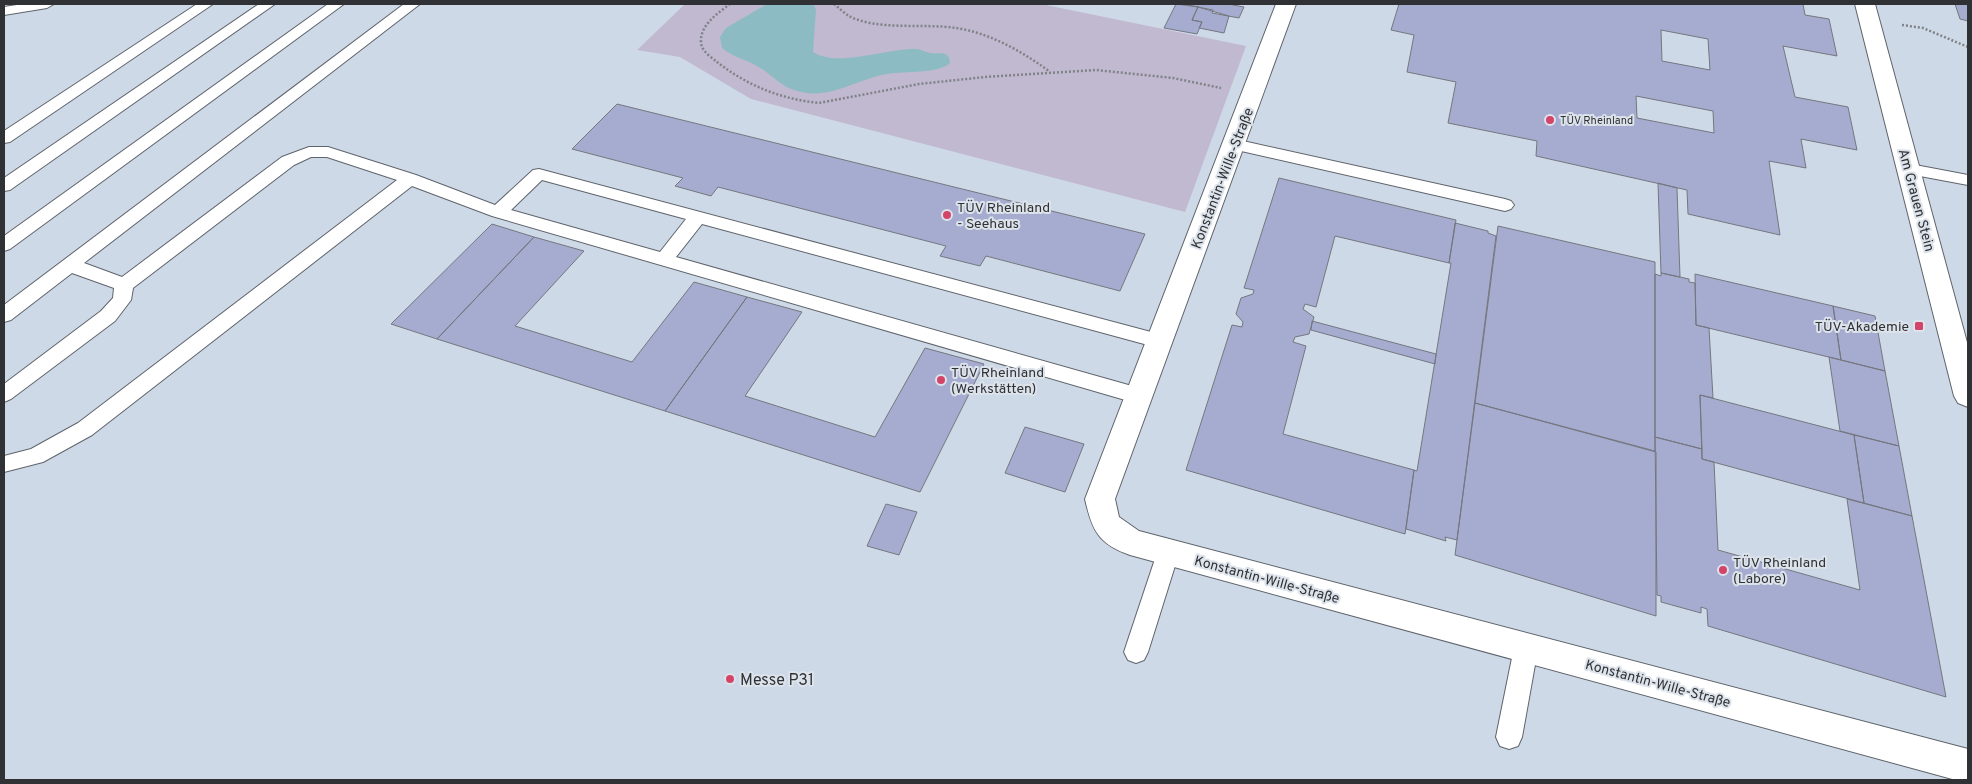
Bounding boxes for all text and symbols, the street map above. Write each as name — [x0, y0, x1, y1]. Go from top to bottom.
street label: Konstantin-Wille-Straße — [1189, 106, 1258, 251]
place label: TÜV Rheinland — [1560, 113, 1633, 128]
marker: TÜV Rheinland — [1544, 114, 1556, 126]
street label: Am Grauen Stein — [1894, 147, 1937, 254]
place label: TÜV Rheinland - Seehaus — [957, 199, 1050, 233]
marker: TÜV Rheinland - Seehaus — [941, 209, 953, 221]
place label: TÜV-Akademie — [1815, 318, 1909, 336]
marker: TÜV-Akademie — [1913, 320, 1925, 332]
place label: TÜV Rheinland (Werkstätten) — [951, 364, 1044, 398]
marker: TÜV Rheinland (Werkstätten) — [935, 374, 947, 386]
street label: Konstantin-Wille-Straße — [1192, 553, 1341, 608]
place label: TÜV Rheinland (Labore) — [1733, 554, 1826, 588]
marker: TÜV Rheinland (Labore) — [1717, 564, 1729, 576]
street label: Konstantin-Wille-Straße — [1583, 657, 1732, 712]
place label: Messe P31 — [740, 671, 814, 691]
marker: Messe P31 — [724, 673, 736, 685]

